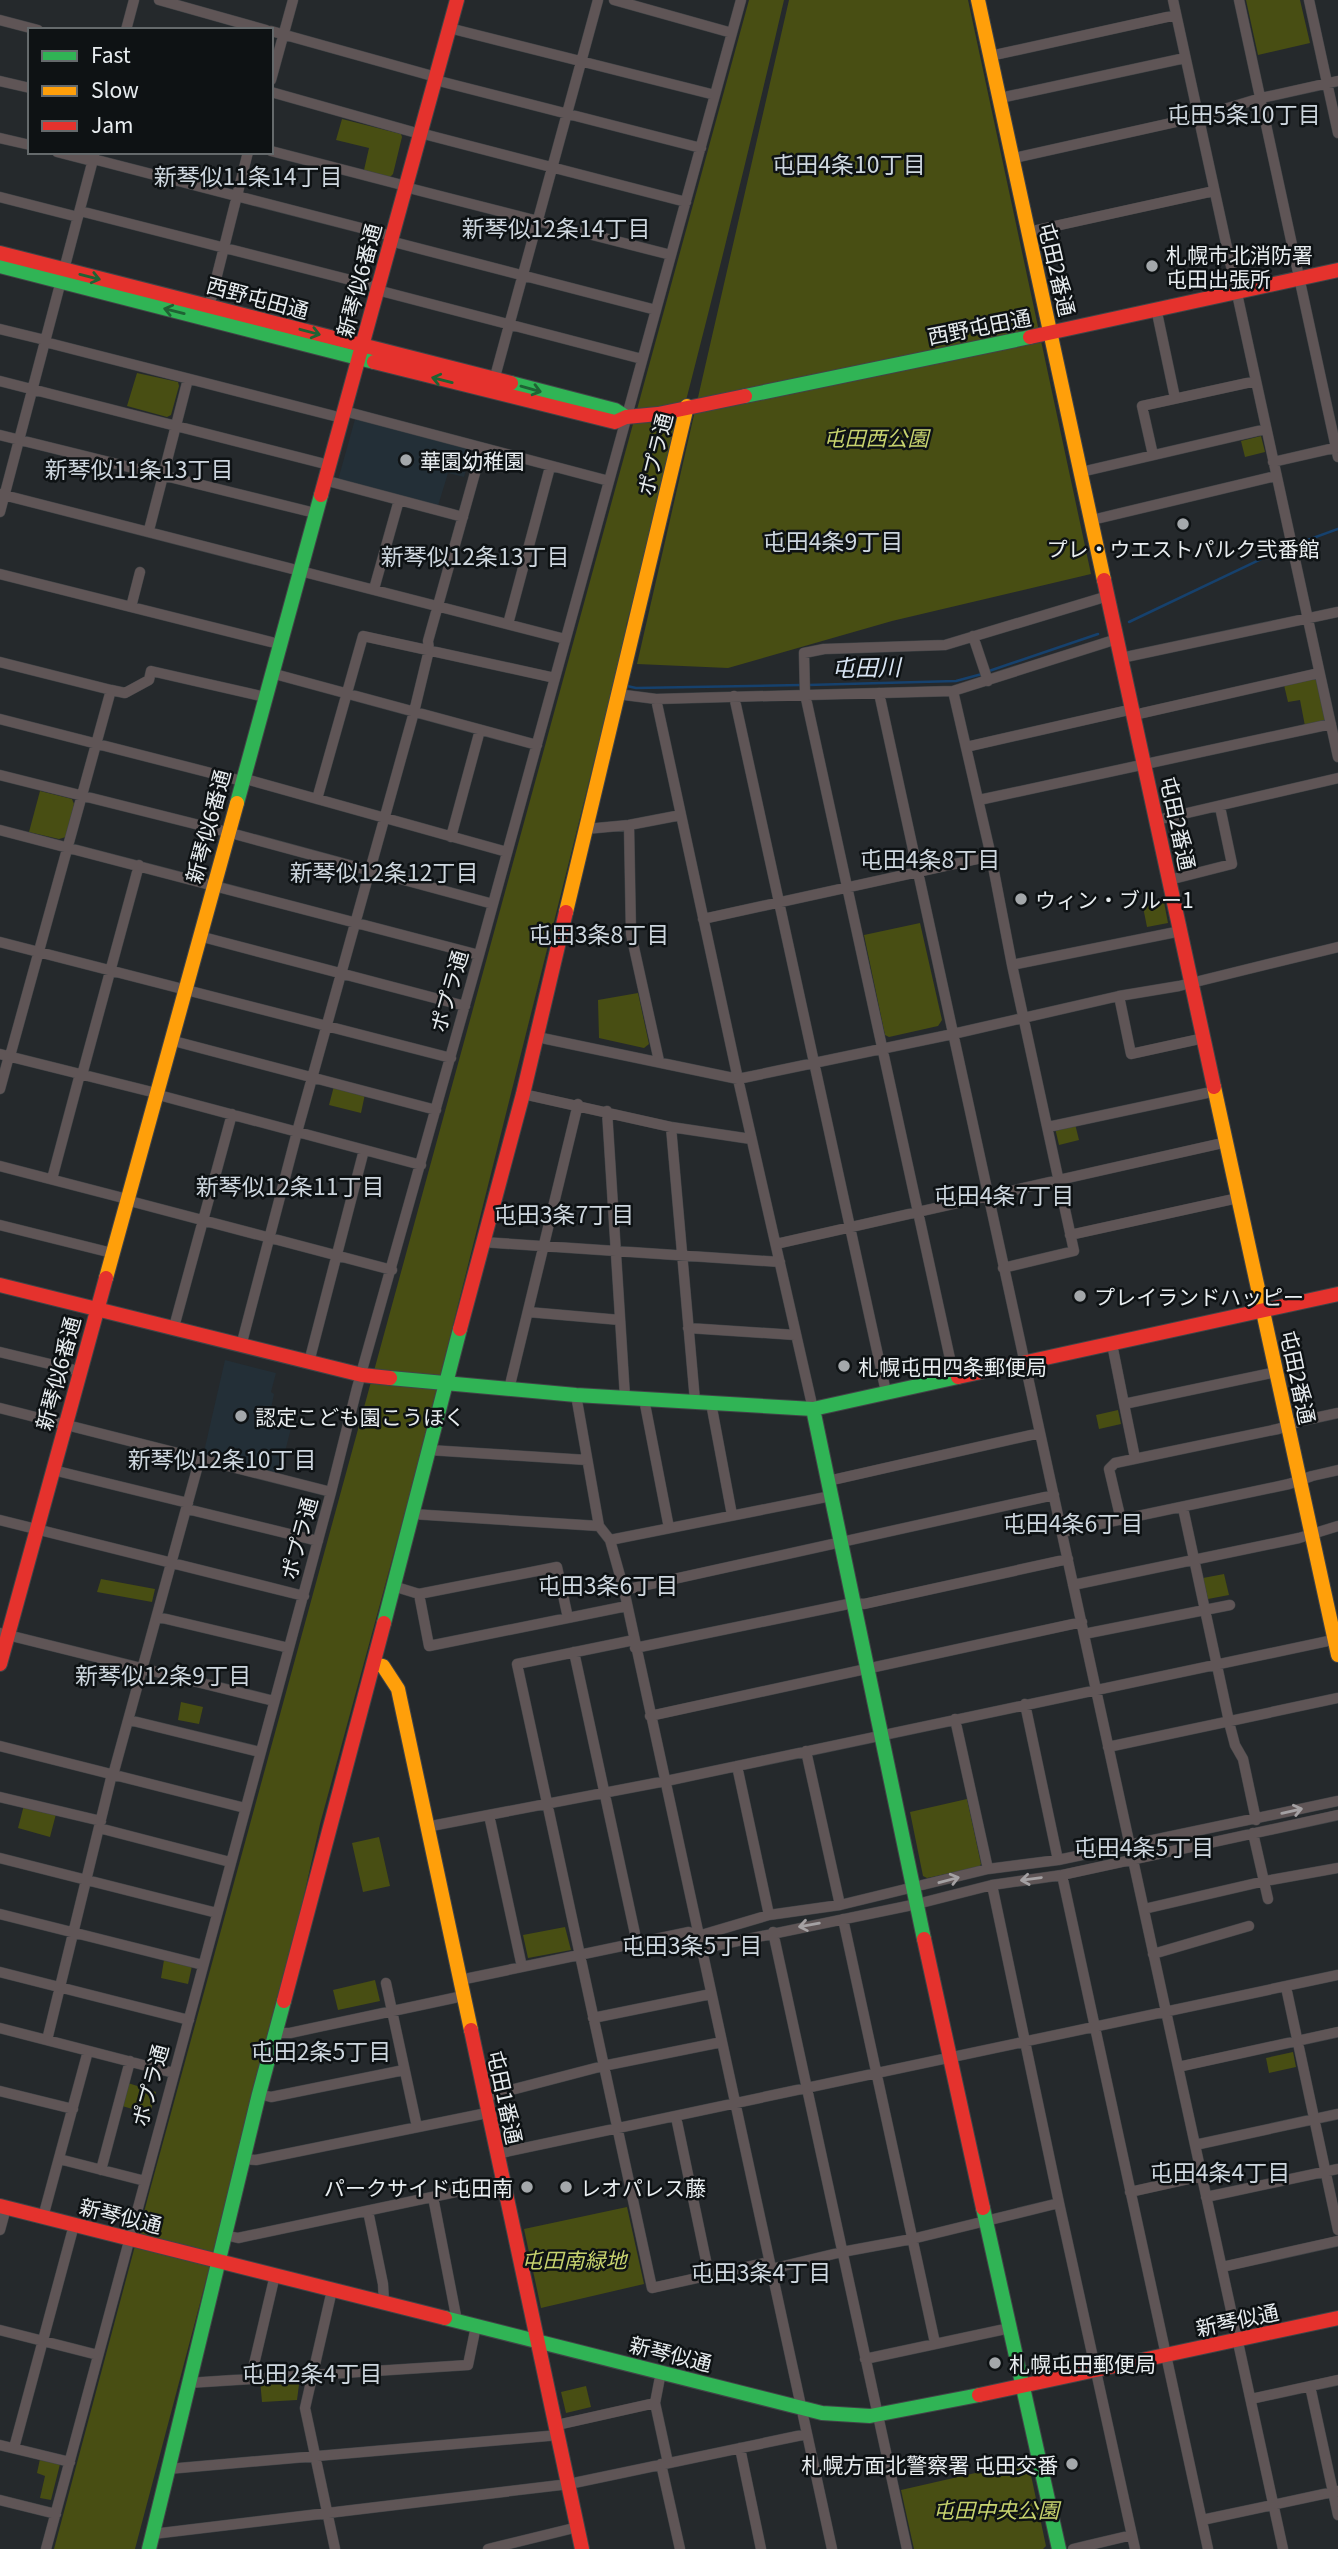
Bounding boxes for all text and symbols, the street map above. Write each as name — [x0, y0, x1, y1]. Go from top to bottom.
legend — [28, 28, 273, 154]
text: Fast — [91, 39, 131, 69]
text: Slow — [91, 74, 139, 104]
district label: 屯田5条10丁目 — [1167, 96, 1321, 130]
text: Jam — [91, 109, 134, 139]
district label: 屯田4条10丁目 — [772, 146, 926, 180]
district label: 新琴似11条14丁目 — [153, 158, 343, 192]
district label: 新琴似12条14丁目 — [461, 210, 651, 244]
street label: 屯田2番通 — [1033, 219, 1083, 319]
street label: 新琴似6番通 — [328, 220, 388, 340]
place label: 札幌市北消防署 屯田出張所 — [1166, 239, 1313, 293]
marker: 札幌市北消防署 屯田出張所 — [1144, 258, 1160, 274]
street label: 西野屯田通 — [203, 269, 313, 325]
one-way arrow — [78, 270, 101, 284]
street label: 西野屯田通 — [925, 301, 1033, 351]
one-way arrow — [163, 304, 186, 317]
one-way arrow — [299, 327, 321, 340]
one-way arrow — [431, 372, 454, 386]
one-way arrow — [519, 384, 541, 397]
street label: ポプラ通 — [629, 410, 679, 498]
park label: 屯田西公園 — [824, 422, 931, 452]
place label: 華園幼稚園 — [420, 445, 525, 475]
district label: 新琴似11条13丁目 — [44, 451, 234, 485]
marker: 華園幼稚園 — [398, 452, 414, 468]
marker: プレ・ウエストパルク弐番館 — [1175, 516, 1191, 532]
district label: 屯田4条9丁目 — [763, 523, 903, 557]
place label: プレ・ウエストパルク弐番館 — [1047, 533, 1320, 563]
district label: 新琴似12条13丁目 — [380, 538, 570, 572]
water label: 屯田川 — [831, 648, 904, 684]
street label: 新琴似6番通 — [177, 766, 237, 886]
street label: 屯田2番通 — [1154, 773, 1204, 873]
district label: 屯田4条8丁目 — [860, 841, 1000, 875]
district label: 新琴似12条12丁目 — [289, 854, 479, 888]
place label: ウィン・ブルー1 — [1035, 884, 1194, 914]
marker: ウィン・ブルー1 — [1013, 891, 1029, 907]
district label: 屯田3条8丁目 — [529, 916, 669, 950]
street label: ポプラ通 — [422, 946, 474, 1036]
district label: 新琴似12条11丁目 — [195, 1168, 385, 1202]
district label: 屯田4条7丁目 — [934, 1177, 1074, 1211]
district label: 屯田3条7丁目 — [494, 1196, 634, 1230]
place label: プレイランドハッピー — [1094, 1281, 1304, 1311]
marker: プレイランドハッピー — [1072, 1288, 1088, 1304]
street label: 新琴似6番通 — [27, 1313, 87, 1433]
street label: 屯田2番通 — [1274, 1327, 1324, 1427]
place label: 札幌屯田四条郵便局 — [858, 1351, 1047, 1381]
marker: 札幌屯田四条郵便局 — [836, 1358, 852, 1374]
place label: 認定こども園こうほく — [255, 1401, 465, 1431]
marker: 認定こども園こうほく — [233, 1408, 249, 1424]
district label: 新琴似12条10丁目 — [127, 1441, 317, 1475]
street label: ポプラ通 — [273, 1494, 323, 1582]
district label: 屯田4条6丁目 — [1003, 1505, 1143, 1539]
district label: 屯田3条6丁目 — [538, 1567, 678, 1601]
district label: 新琴似12条9丁目 — [75, 1657, 251, 1691]
one-way arrow — [1280, 1804, 1303, 1818]
district label: 屯田4条5丁目 — [1074, 1829, 1214, 1863]
one-way arrow — [938, 1872, 960, 1885]
one-way arrow — [1021, 1873, 1043, 1886]
one-way arrow — [798, 1919, 821, 1932]
district label: 屯田3条5丁目 — [622, 1927, 762, 1961]
district label: 屯田2条5丁目 — [251, 2033, 391, 2067]
street label: ポプラ通 — [124, 2041, 174, 2129]
street label: 屯田1番通 — [481, 2047, 531, 2147]
district label: 屯田4条4丁目 — [1150, 2154, 1290, 2188]
place label: パークサイド屯田南 — [324, 2172, 513, 2202]
place label: レオパレス藤 — [580, 2172, 706, 2202]
marker: パークサイド屯田南 — [519, 2179, 535, 2195]
marker: レオパレス藤 — [558, 2179, 574, 2195]
street label: 新琴似通 — [77, 2190, 165, 2240]
park label: 屯田南緑地 — [522, 2244, 628, 2274]
district label: 屯田3条4丁目 — [691, 2254, 831, 2288]
street label: 新琴似通 — [1193, 2296, 1281, 2342]
street label: 新琴似通 — [627, 2328, 715, 2378]
place label: 札幌屯田郵便局 — [1009, 2348, 1156, 2378]
district label: 屯田2条4丁目 — [242, 2355, 382, 2389]
marker: 札幌屯田郵便局 — [987, 2355, 1003, 2371]
place label: 札幌方面北警察署 屯田交番 — [801, 2449, 1058, 2479]
marker: 札幌方面北警察署 屯田交番 — [1064, 2456, 1080, 2472]
park label: 屯田中央公園 — [933, 2494, 1062, 2524]

